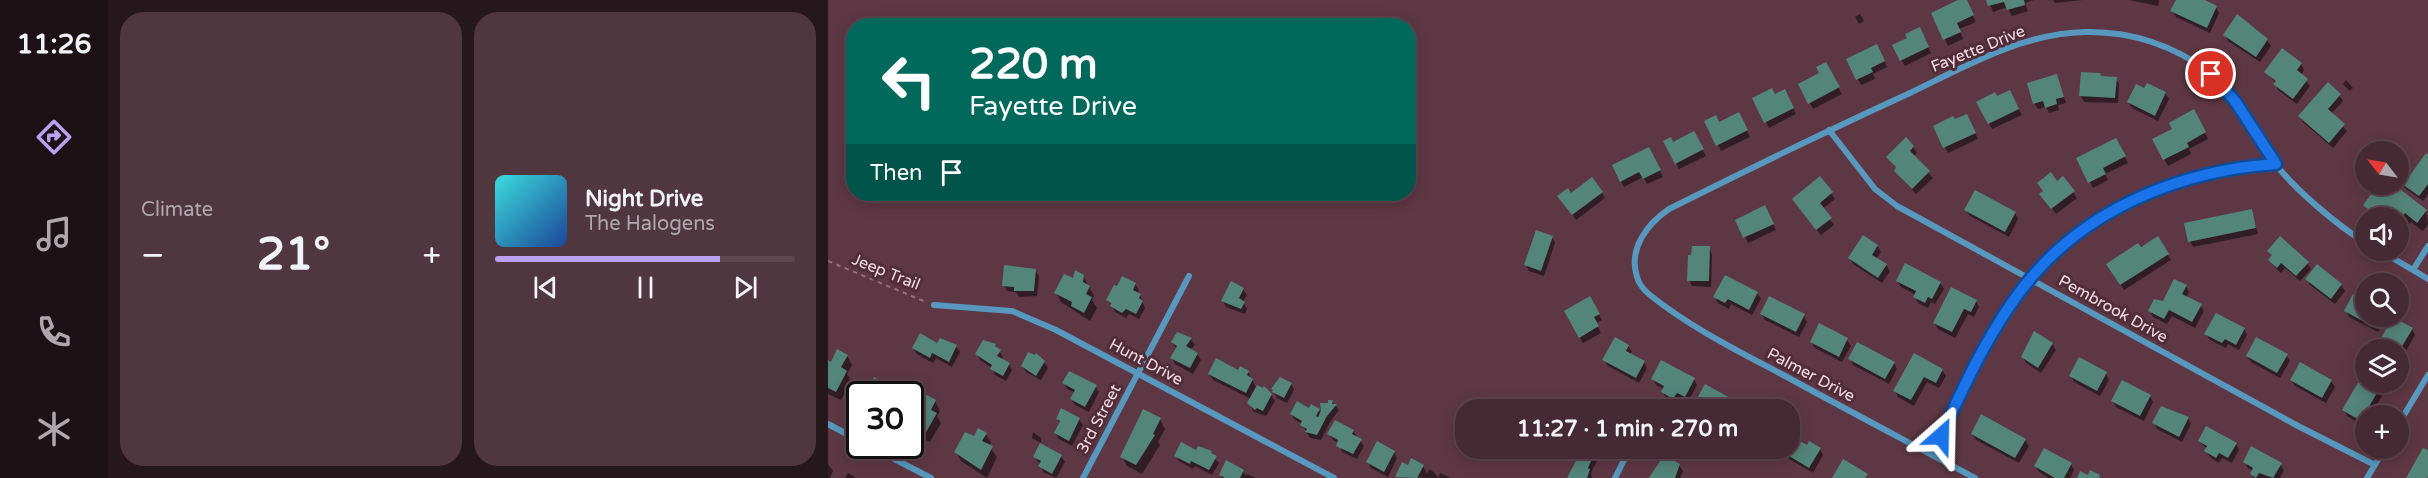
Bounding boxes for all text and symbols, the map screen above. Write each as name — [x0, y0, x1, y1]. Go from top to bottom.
street label: Fayette Drive — [1928, 21, 2028, 77]
text: 11:26 — [17, 28, 91, 61]
text: 220 m — [969, 39, 1098, 90]
icon: left — [870, 42, 948, 120]
pin — [2185, 48, 2236, 99]
icon: arrive — [2194, 57, 2227, 90]
text: Fayette Drive — [969, 90, 1137, 123]
icon: directions — [33, 116, 75, 158]
north arrow — [2355, 141, 2409, 195]
map controls — [2355, 141, 2409, 459]
icon: arrive — [935, 156, 968, 189]
text: Then — [870, 160, 923, 186]
text: Night Drive — [585, 186, 703, 212]
text: Climate — [141, 198, 213, 222]
button: sound — [2355, 207, 2409, 261]
text: The Halogens — [585, 212, 715, 236]
icon: music — [33, 213, 75, 255]
text: 21° — [257, 228, 330, 282]
text: − — [141, 236, 165, 275]
text: + — [422, 236, 441, 275]
street label: Jeep Trail — [849, 249, 923, 295]
icon: previous — [529, 271, 562, 304]
icon: pause — [629, 271, 662, 304]
icon: next — [729, 271, 762, 304]
street label: Pembrook Drive — [2055, 271, 2171, 347]
button: search — [2355, 273, 2409, 327]
icon: phone — [33, 311, 75, 353]
street label: Hunt Drive — [1106, 334, 1186, 390]
button: layers — [2355, 339, 2409, 393]
street label: Palmer Drive — [1764, 343, 1858, 407]
speed limit sign: 30 — [846, 381, 924, 459]
street label: 3rd Street — [1072, 381, 1126, 457]
position arrow — [1909, 404, 1973, 468]
button: + — [2355, 405, 2409, 459]
icon: climate — [33, 408, 75, 450]
text: 11:27 · 1 min · 270 m — [1517, 416, 1738, 442]

